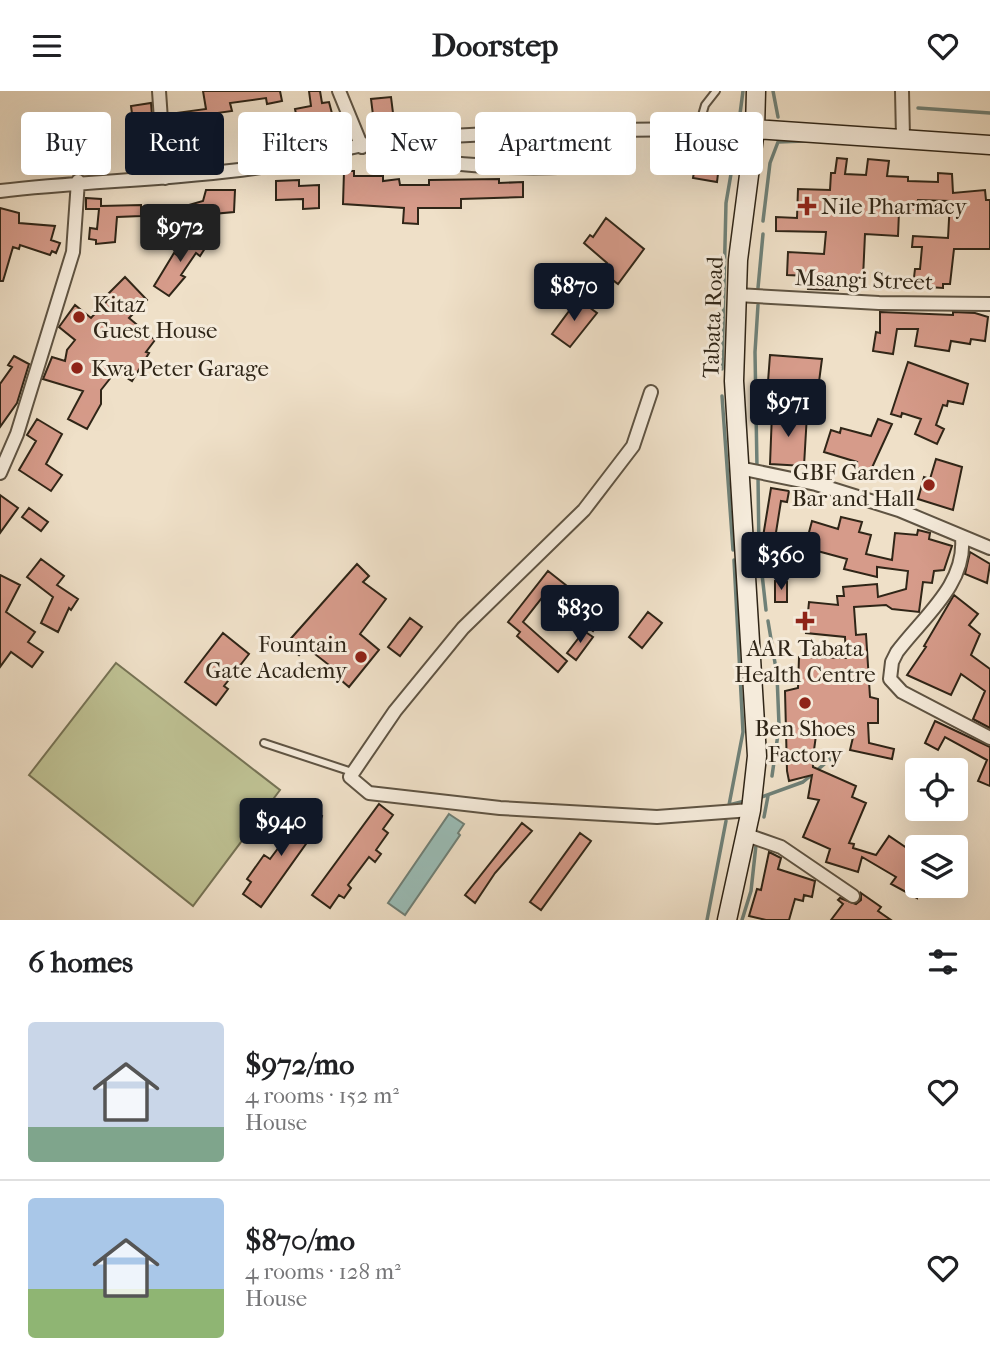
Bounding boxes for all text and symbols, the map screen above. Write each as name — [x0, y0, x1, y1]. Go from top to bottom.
icon: menu — [28, 27, 66, 65]
text: Doorstep — [432, 27, 558, 64]
icon: heart — [924, 27, 962, 65]
chip: Buy — [21, 112, 111, 175]
chip: Rent — [125, 112, 224, 175]
chip: Filters — [238, 112, 352, 175]
chip: New — [366, 112, 461, 175]
chip: Apartment — [475, 112, 636, 175]
chip: House — [650, 112, 763, 175]
place label: Nile Pharmacy — [821, 193, 967, 220]
marker: Nile Pharmacy — [799, 198, 815, 214]
pin: $972 — [139, 205, 221, 264]
text: $972 — [156, 213, 204, 240]
street label: Tabata Road — [697, 255, 729, 378]
pin: $870 — [533, 264, 615, 323]
street label: Msangi Street — [794, 264, 934, 296]
text: $870 — [550, 272, 598, 299]
place label: Kitaz Guest House — [93, 291, 217, 344]
marker: Kitaz Guest House — [71, 309, 87, 325]
place label: Kwa Peter Garage — [91, 355, 269, 382]
marker: Kwa Peter Garage — [69, 360, 85, 376]
pin: $971 — [747, 379, 829, 439]
text: $971 — [766, 388, 810, 415]
place label: GBF Garden Bar and Hall — [792, 459, 916, 512]
marker: GBF Garden Bar and Hall — [921, 477, 937, 493]
pin: $360 — [740, 533, 822, 592]
text: $360 — [757, 541, 805, 568]
pin: $830 — [539, 585, 621, 645]
text: $830 — [557, 594, 603, 621]
marker: AAR Tabata Health Centre — [795, 611, 815, 631]
place label: Fountain Gate Academy — [205, 631, 348, 684]
place label: AAR Tabata Health Centre — [734, 635, 876, 688]
marker: Fountain Gate Academy — [353, 649, 369, 665]
marker: Ben Shoes Factory — [797, 695, 813, 711]
place label: Ben Shoes Factory — [755, 715, 855, 768]
map controls — [905, 758, 968, 898]
button: locate — [905, 758, 968, 821]
pin: $940 — [240, 799, 322, 858]
text: $940 — [256, 807, 306, 834]
button: layers — [905, 835, 968, 898]
icon: filters — [924, 943, 962, 981]
text: 6 homes — [28, 945, 133, 980]
text: $972/mo — [245, 1047, 354, 1082]
icon: home — [84, 1050, 168, 1134]
icon: heart — [924, 1073, 962, 1111]
text: 4 rooms · 152 m² — [245, 1082, 399, 1109]
text: House — [245, 1109, 307, 1136]
text: $870/mo — [245, 1223, 355, 1258]
icon: home — [84, 1226, 168, 1310]
icon: heart — [924, 1249, 962, 1287]
text: 4 rooms · 128 m² — [245, 1258, 401, 1285]
text: House — [245, 1285, 307, 1312]

